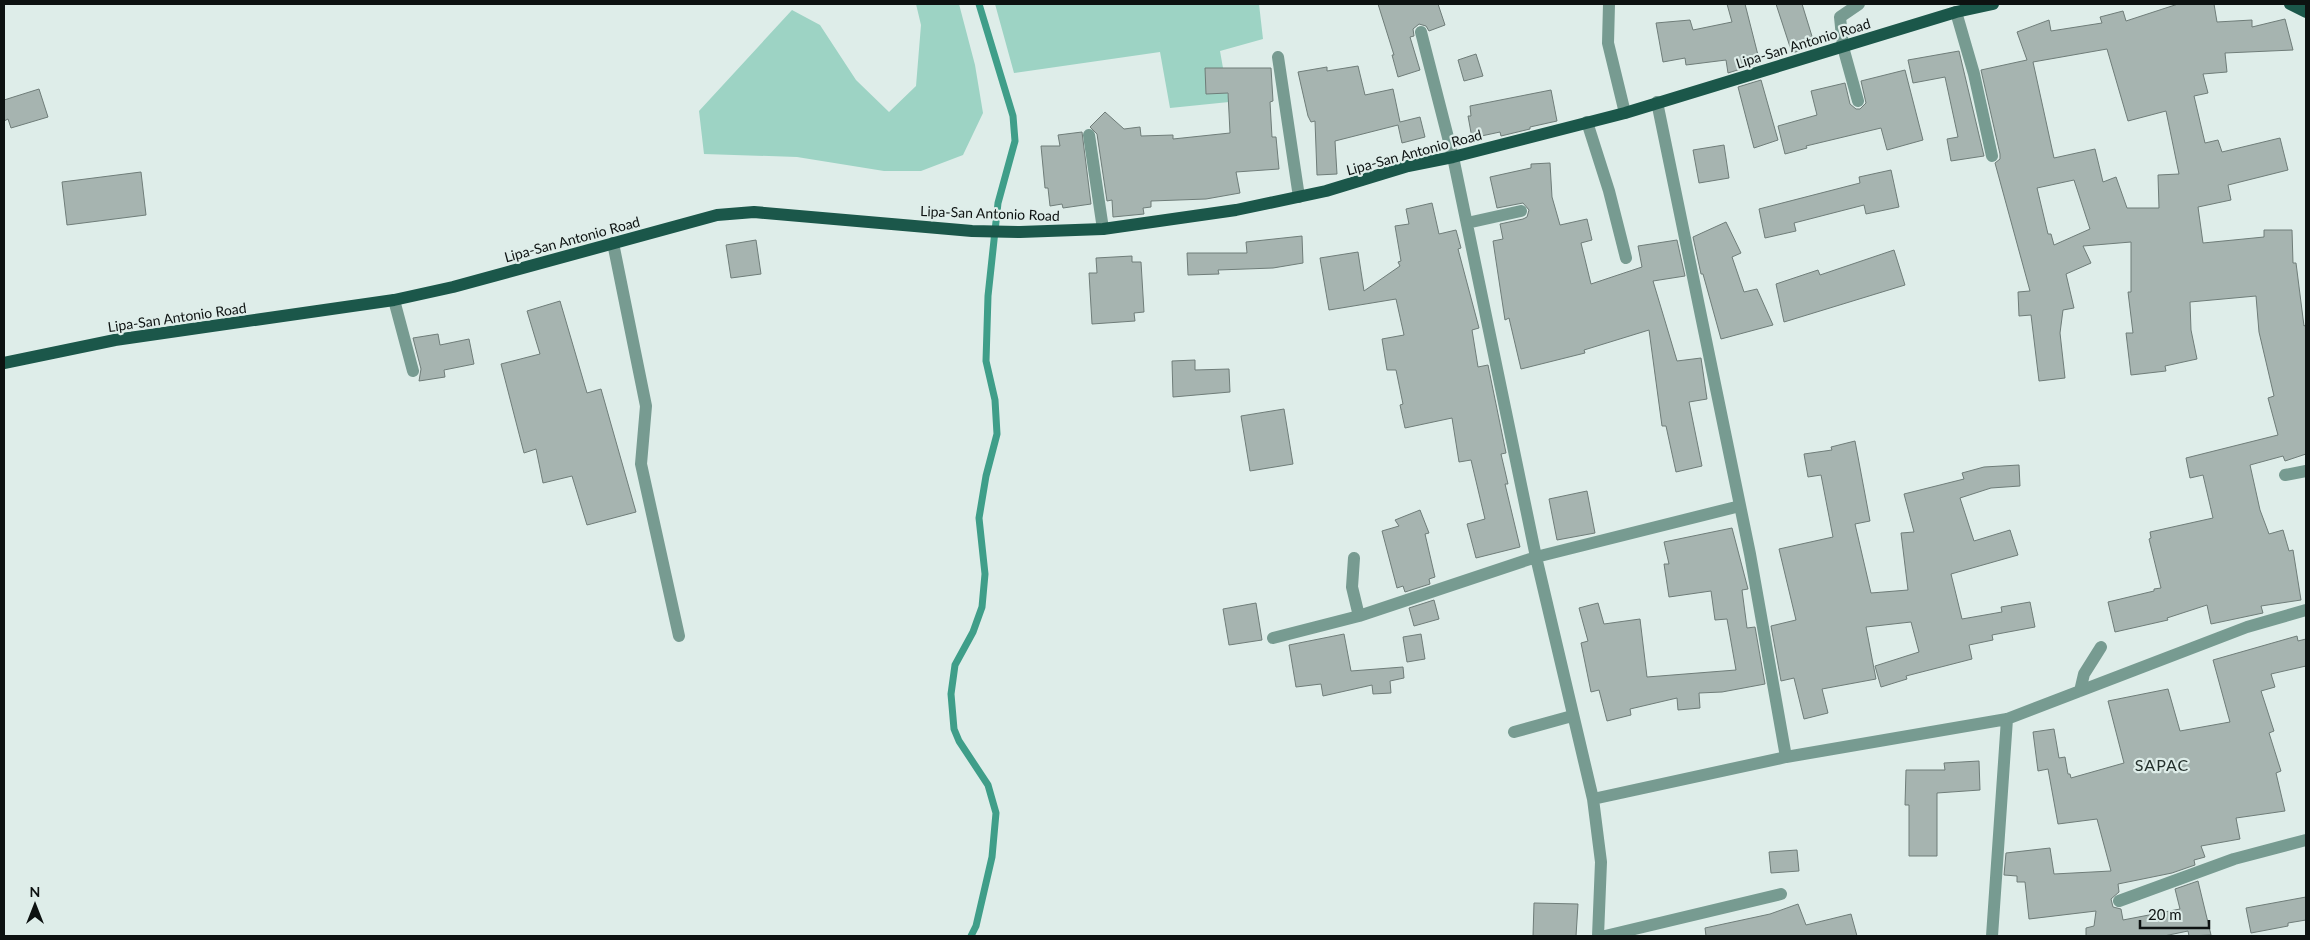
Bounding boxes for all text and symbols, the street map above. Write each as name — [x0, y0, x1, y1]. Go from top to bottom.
street label: Lipa-San Antonio Road — [1734, 14, 1872, 72]
street label: Lipa-San Antonio Road — [1344, 126, 1484, 178]
street label: Lipa-San Antonio Road — [920, 202, 1060, 224]
street label: Lipa-San Antonio Road — [502, 213, 642, 265]
street label: Lipa-San Antonio Road — [107, 299, 247, 335]
district label: SAPAC — [2135, 755, 2189, 774]
north arrow — [10, 880, 60, 930]
text: N — [30, 883, 40, 900]
scale bar — [2140, 898, 2209, 930]
text: 20 m — [2148, 905, 2182, 923]

